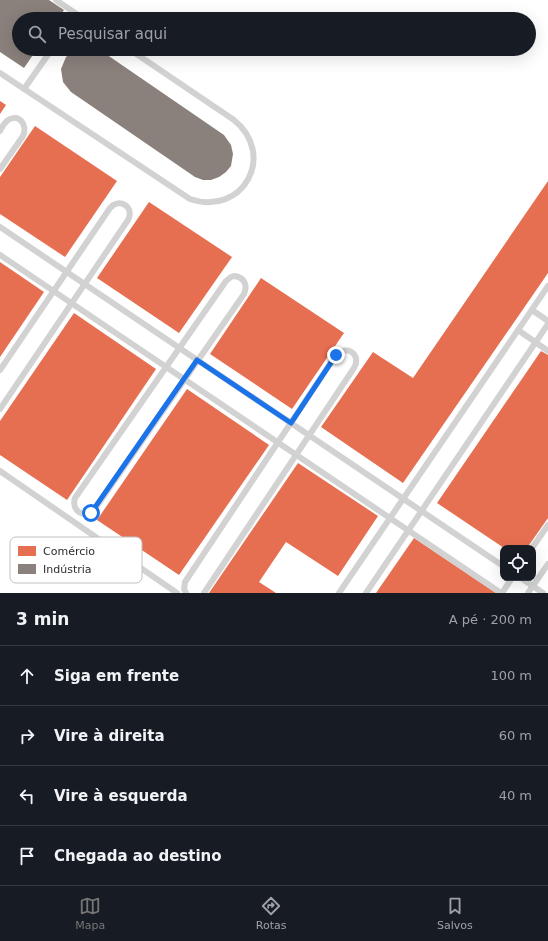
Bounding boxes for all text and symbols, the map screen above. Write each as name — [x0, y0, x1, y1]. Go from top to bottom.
search box — [12, 12, 536, 56]
icon: search — [26, 23, 48, 45]
text: Pesquisar aqui — [58, 25, 167, 43]
route end — [327, 346, 345, 364]
route start — [82, 504, 100, 522]
legend — [10, 537, 142, 583]
text: Comércio — [43, 545, 95, 558]
map controls — [500, 545, 536, 581]
button: locate — [500, 545, 536, 581]
text: Indústria — [43, 563, 92, 576]
text: 3 min — [16, 609, 69, 629]
text: A pé · 200 m — [449, 612, 532, 627]
icon: ahead — [16, 665, 38, 687]
text: Siga em frente — [54, 667, 179, 685]
text: 100 m — [490, 668, 532, 683]
icon: right — [16, 725, 38, 747]
text: Vire à direita — [54, 727, 165, 745]
text: 60 m — [499, 728, 532, 743]
icon: left — [16, 785, 38, 807]
text: Vire à esquerda — [54, 787, 188, 805]
text: 40 m — [499, 788, 532, 803]
icon: arrive — [16, 845, 38, 867]
text: Chegada ao destino — [54, 847, 222, 865]
tab: Mapa — [75, 895, 105, 932]
tab: Rotas — [256, 895, 286, 932]
tab: Salvos — [437, 895, 473, 932]

